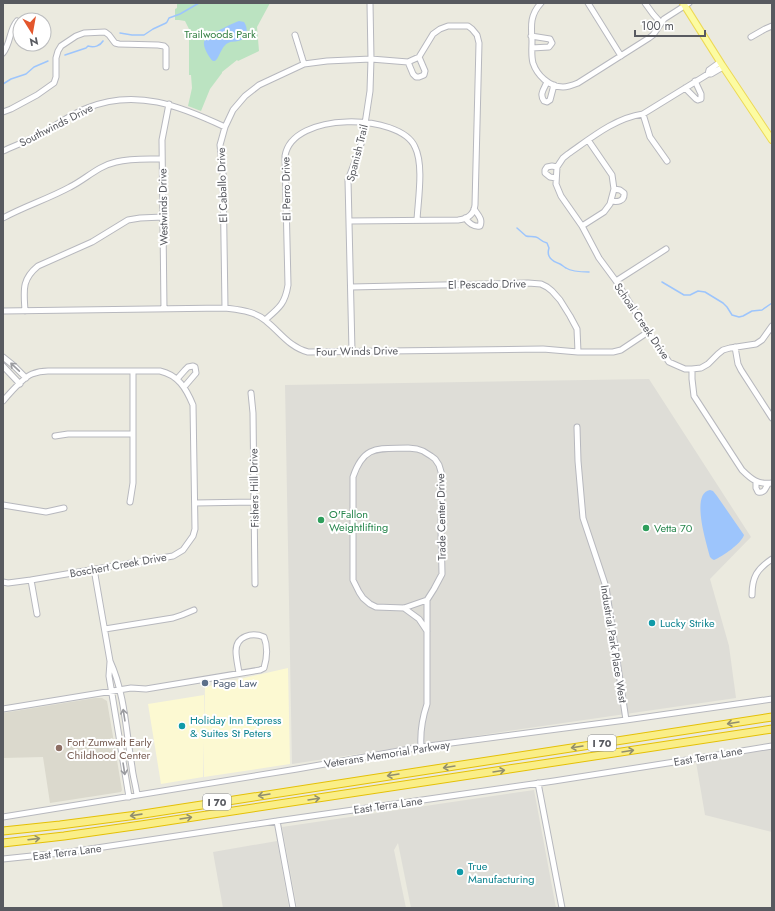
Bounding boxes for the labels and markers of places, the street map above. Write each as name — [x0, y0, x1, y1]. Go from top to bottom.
place label: O'Fallon Weightlifting — [329, 506, 388, 535]
marker: O'Fallon Weightlifting — [316, 515, 326, 525]
place label: Vetta 70 — [654, 520, 693, 536]
marker: Vetta 70 — [641, 523, 651, 533]
place label: Lucky Strike — [660, 615, 715, 631]
marker: Lucky Strike — [647, 618, 657, 628]
place label: Page Law — [213, 675, 257, 691]
marker: Page Law — [200, 678, 210, 688]
place label: Holiday Inn Express & Suites St Peters — [190, 712, 282, 741]
marker: Holiday Inn Express & Suites St Peters — [177, 721, 187, 731]
place label: Fort Zumwalt Early Childhood Center — [67, 734, 152, 763]
marker: Fort Zumwalt Early Childhood Center — [54, 743, 64, 753]
place label: True Manufacturing — [468, 858, 535, 887]
marker: True Manufacturing — [455, 867, 465, 877]

